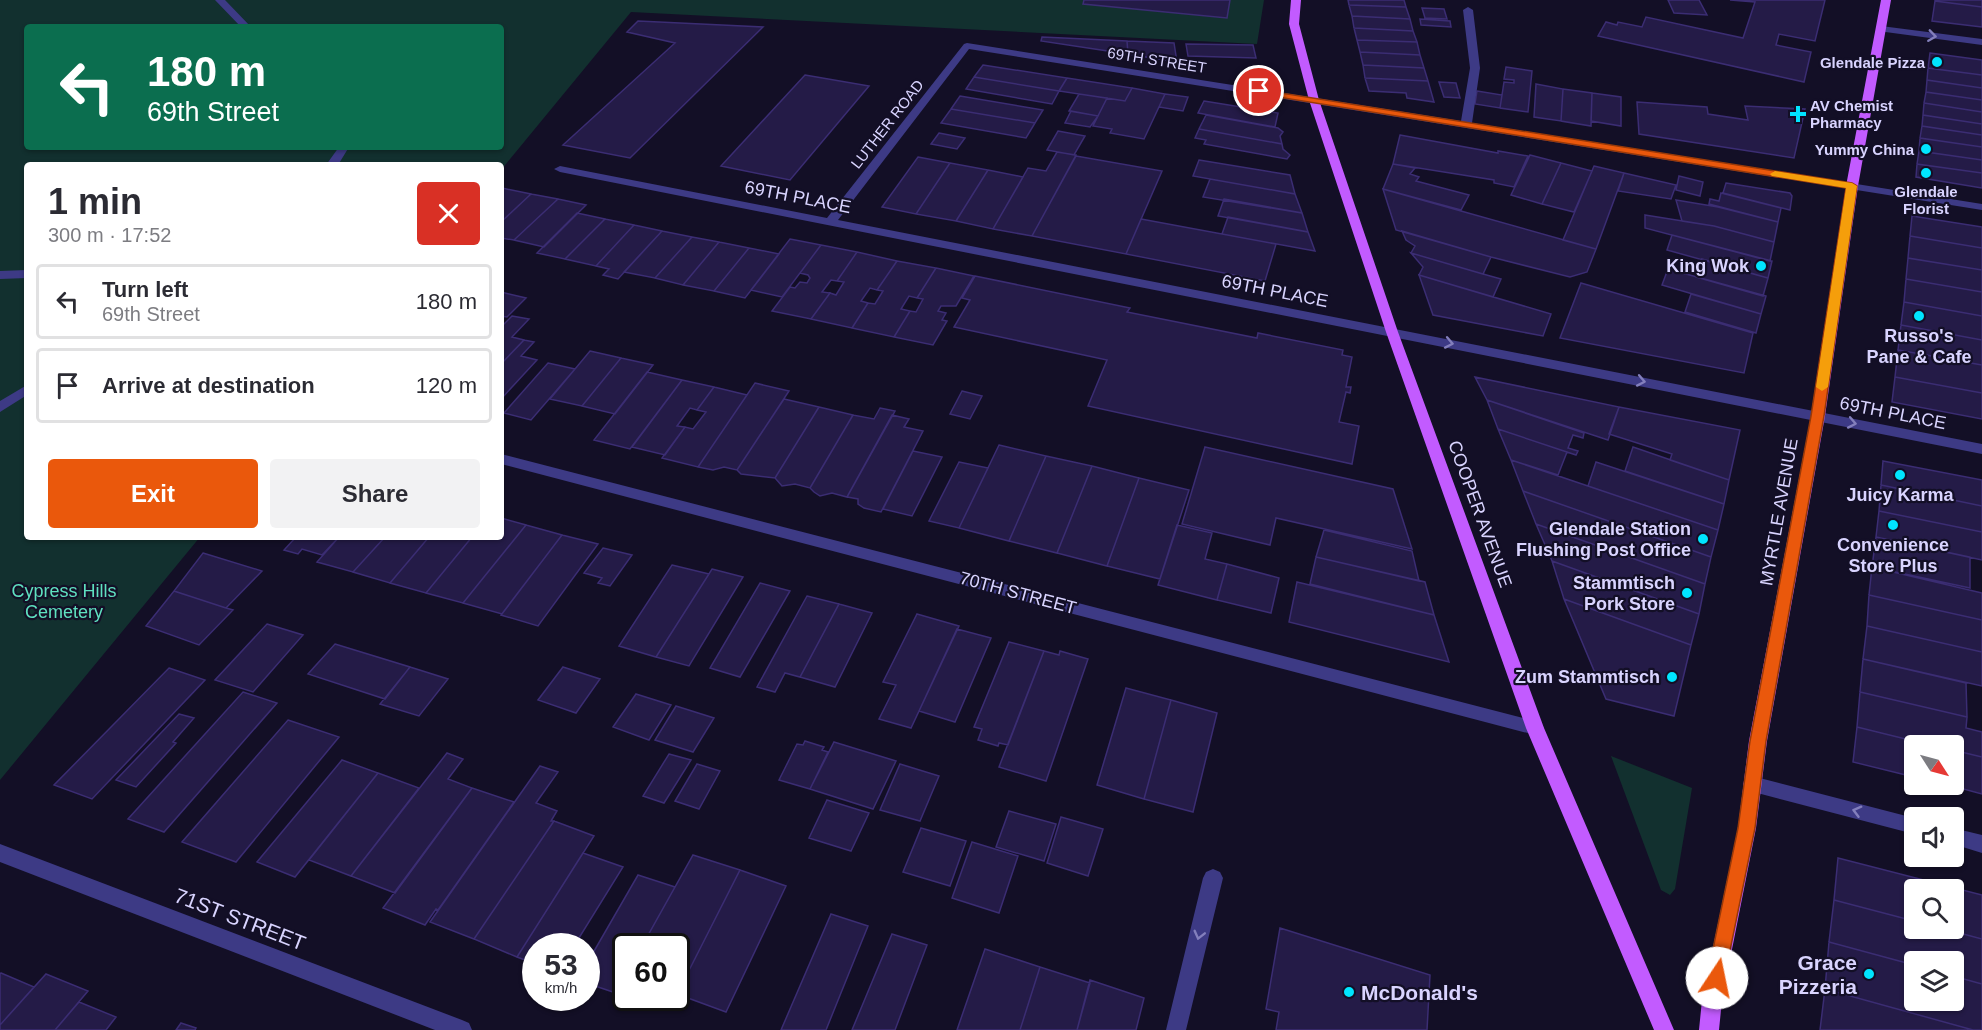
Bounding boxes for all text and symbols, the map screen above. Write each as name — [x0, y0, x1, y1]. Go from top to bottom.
one-way arrow — [1927, 29, 1936, 41]
street label: 69TH STREET — [1106, 44, 1208, 76]
icon: left — [48, 48, 126, 126]
text: 180 m — [147, 48, 266, 95]
place label: Glendale Pizza — [1820, 54, 1926, 71]
marker: Glendale Pizza — [1930, 55, 1944, 69]
pin — [1233, 65, 1284, 116]
icon: arrive — [1242, 74, 1275, 107]
street label: LUTHER ROAD — [847, 76, 927, 172]
text: 69th Street — [147, 97, 279, 127]
place label: AV Chemist Pharmacy — [1810, 97, 1893, 131]
marker: AV Chemist Pharmacy — [1791, 107, 1805, 121]
place label: Yummy China — [1815, 141, 1915, 158]
marker: Yummy China — [1919, 142, 1933, 156]
marker: Glendale Florist — [1919, 166, 1933, 180]
street label: 69TH PLACE — [743, 177, 853, 217]
text: 1 min — [48, 181, 142, 222]
button: close — [417, 182, 480, 245]
place label: Glendale Florist — [1894, 183, 1958, 217]
text: 300 m · 17:52 — [48, 224, 171, 246]
place label: King Wok — [1666, 256, 1750, 276]
marker: King Wok — [1754, 259, 1768, 273]
street label: 69TH PLACE — [1220, 271, 1330, 311]
text: Turn left — [102, 277, 188, 302]
icon: left — [51, 285, 84, 318]
text: 180 m — [416, 289, 477, 314]
text: 69th Street — [102, 303, 200, 325]
marker: Russo's Pane & Cafe — [1912, 309, 1926, 323]
place label: Russo's Pane & Cafe — [1866, 326, 1972, 367]
one-way arrow — [1444, 336, 1454, 349]
icon: arrive — [51, 369, 84, 402]
text: Arrive at destination — [102, 373, 315, 398]
text: 120 m — [416, 373, 477, 398]
one-way arrow — [1635, 374, 1645, 387]
street label: 69TH PLACE — [1838, 393, 1948, 433]
one-way arrow — [1847, 416, 1857, 429]
street label: MYRTLE AVENUE — [1756, 437, 1802, 587]
street label: COOPER AVENUE — [1444, 438, 1516, 590]
button: Exit — [48, 459, 258, 528]
button: Share — [270, 459, 480, 528]
marker: Juicy Karma — [1893, 468, 1907, 482]
place label: Juicy Karma — [1846, 485, 1955, 505]
marker: Convenience Store Plus — [1886, 518, 1900, 532]
place label: Glendale Station Flushing Post Office — [1516, 519, 1691, 560]
marker: Glendale Station Flushing Post Office — [1696, 532, 1710, 546]
place label: Convenience Store Plus — [1837, 535, 1949, 576]
street label: 70TH STREET — [957, 568, 1079, 618]
place label: Stammtisch Pork Store — [1573, 573, 1675, 614]
park label: Cypress Hills Cemetery — [11, 581, 117, 622]
marker: Stammtisch Pork Store — [1680, 586, 1694, 600]
place label: Zum Stammtisch — [1515, 667, 1660, 687]
marker: Zum Stammtisch — [1665, 670, 1679, 684]
north arrow — [1904, 735, 1964, 795]
map controls — [1904, 735, 1964, 1011]
one-way arrow — [1853, 806, 1863, 818]
button: sound — [1904, 807, 1964, 867]
button: search — [1904, 879, 1964, 939]
street label: 71ST STREET — [171, 883, 309, 955]
one-way arrow — [1194, 930, 1207, 940]
speed limit sign: 60 — [612, 933, 690, 1011]
position arrow — [1685, 946, 1749, 1010]
text: 53 — [544, 948, 578, 981]
place label: Grace Pizzeria — [1779, 951, 1857, 998]
button: layers — [1904, 951, 1964, 1011]
marker: Grace Pizzeria — [1862, 967, 1876, 981]
text: km/h — [545, 979, 577, 996]
place label: McDonald's — [1361, 981, 1478, 1004]
marker: McDonald's — [1342, 985, 1356, 999]

